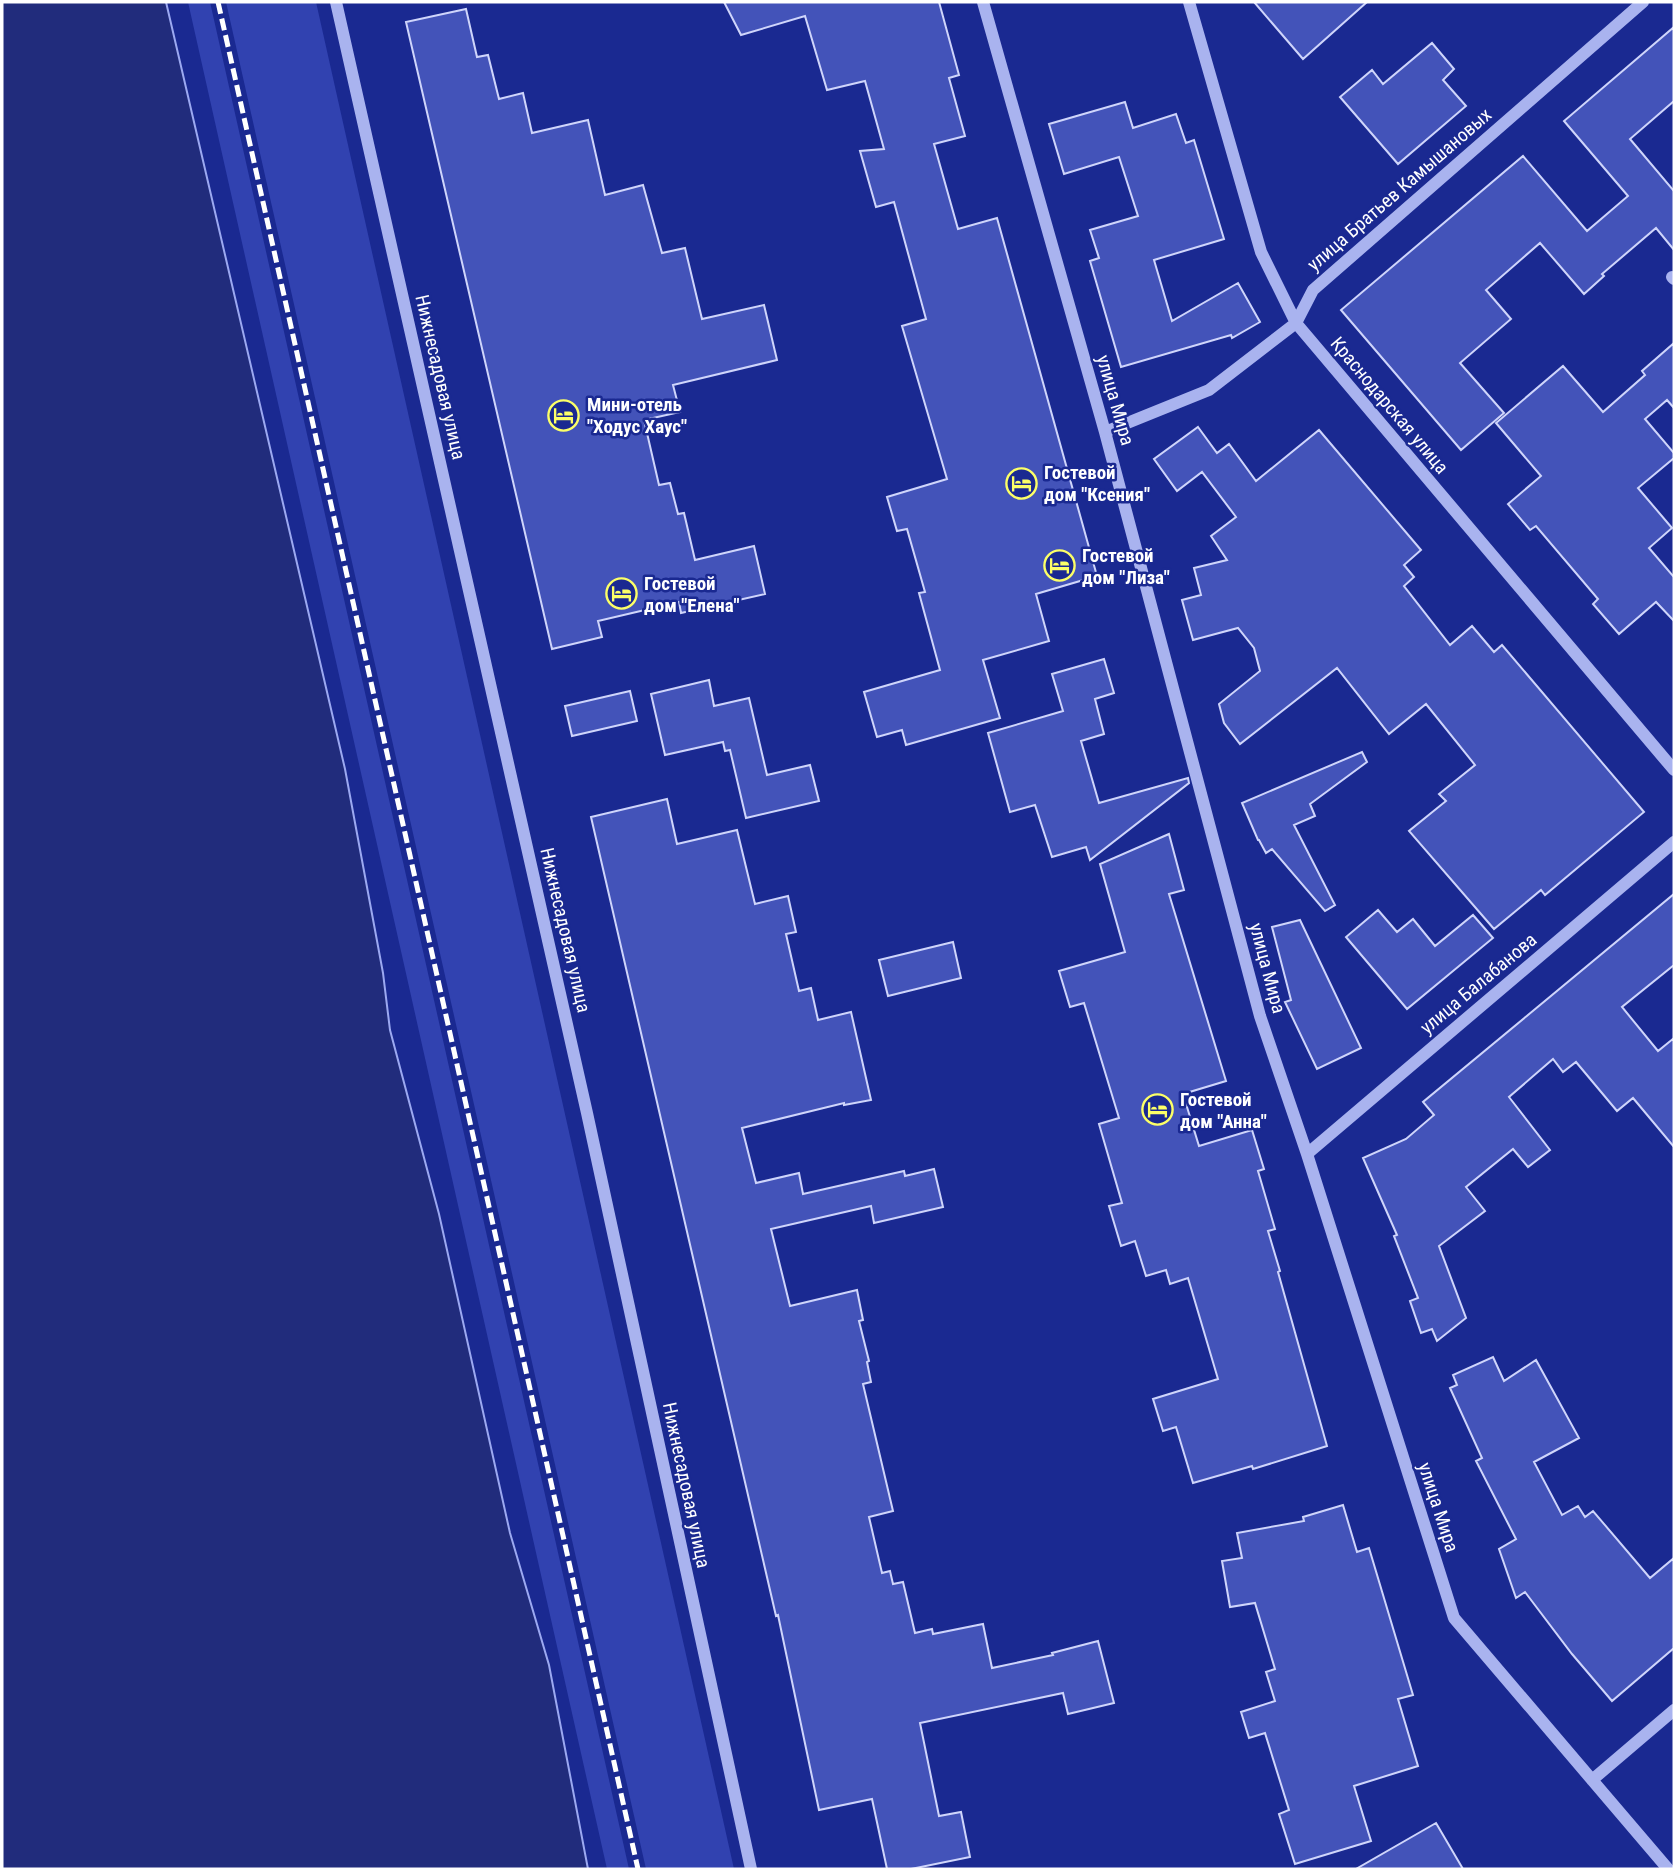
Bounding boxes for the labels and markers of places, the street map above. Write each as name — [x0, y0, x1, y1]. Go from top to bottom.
place label: Мини-отель "Ходус Хаус" — [587, 393, 687, 438]
hotel icon: Мини-отель "Ходус Хаус" — [547, 398, 581, 432]
place label: Гостевой дом "Ксения" — [1044, 461, 1150, 506]
hotel icon: Гостевой дом "Ксения" — [1004, 466, 1038, 500]
place label: Гостевой дом "Лиза" — [1082, 544, 1170, 589]
hotel icon: Гостевой дом "Лиза" — [1042, 549, 1076, 583]
place label: Гостевой дом "Елена" — [644, 572, 740, 617]
hotel icon: Гостевой дом "Елена" — [604, 577, 638, 611]
place label: Гостевой дом "Анна" — [1180, 1088, 1267, 1133]
hotel icon: Гостевой дом "Анна" — [1140, 1093, 1174, 1127]

